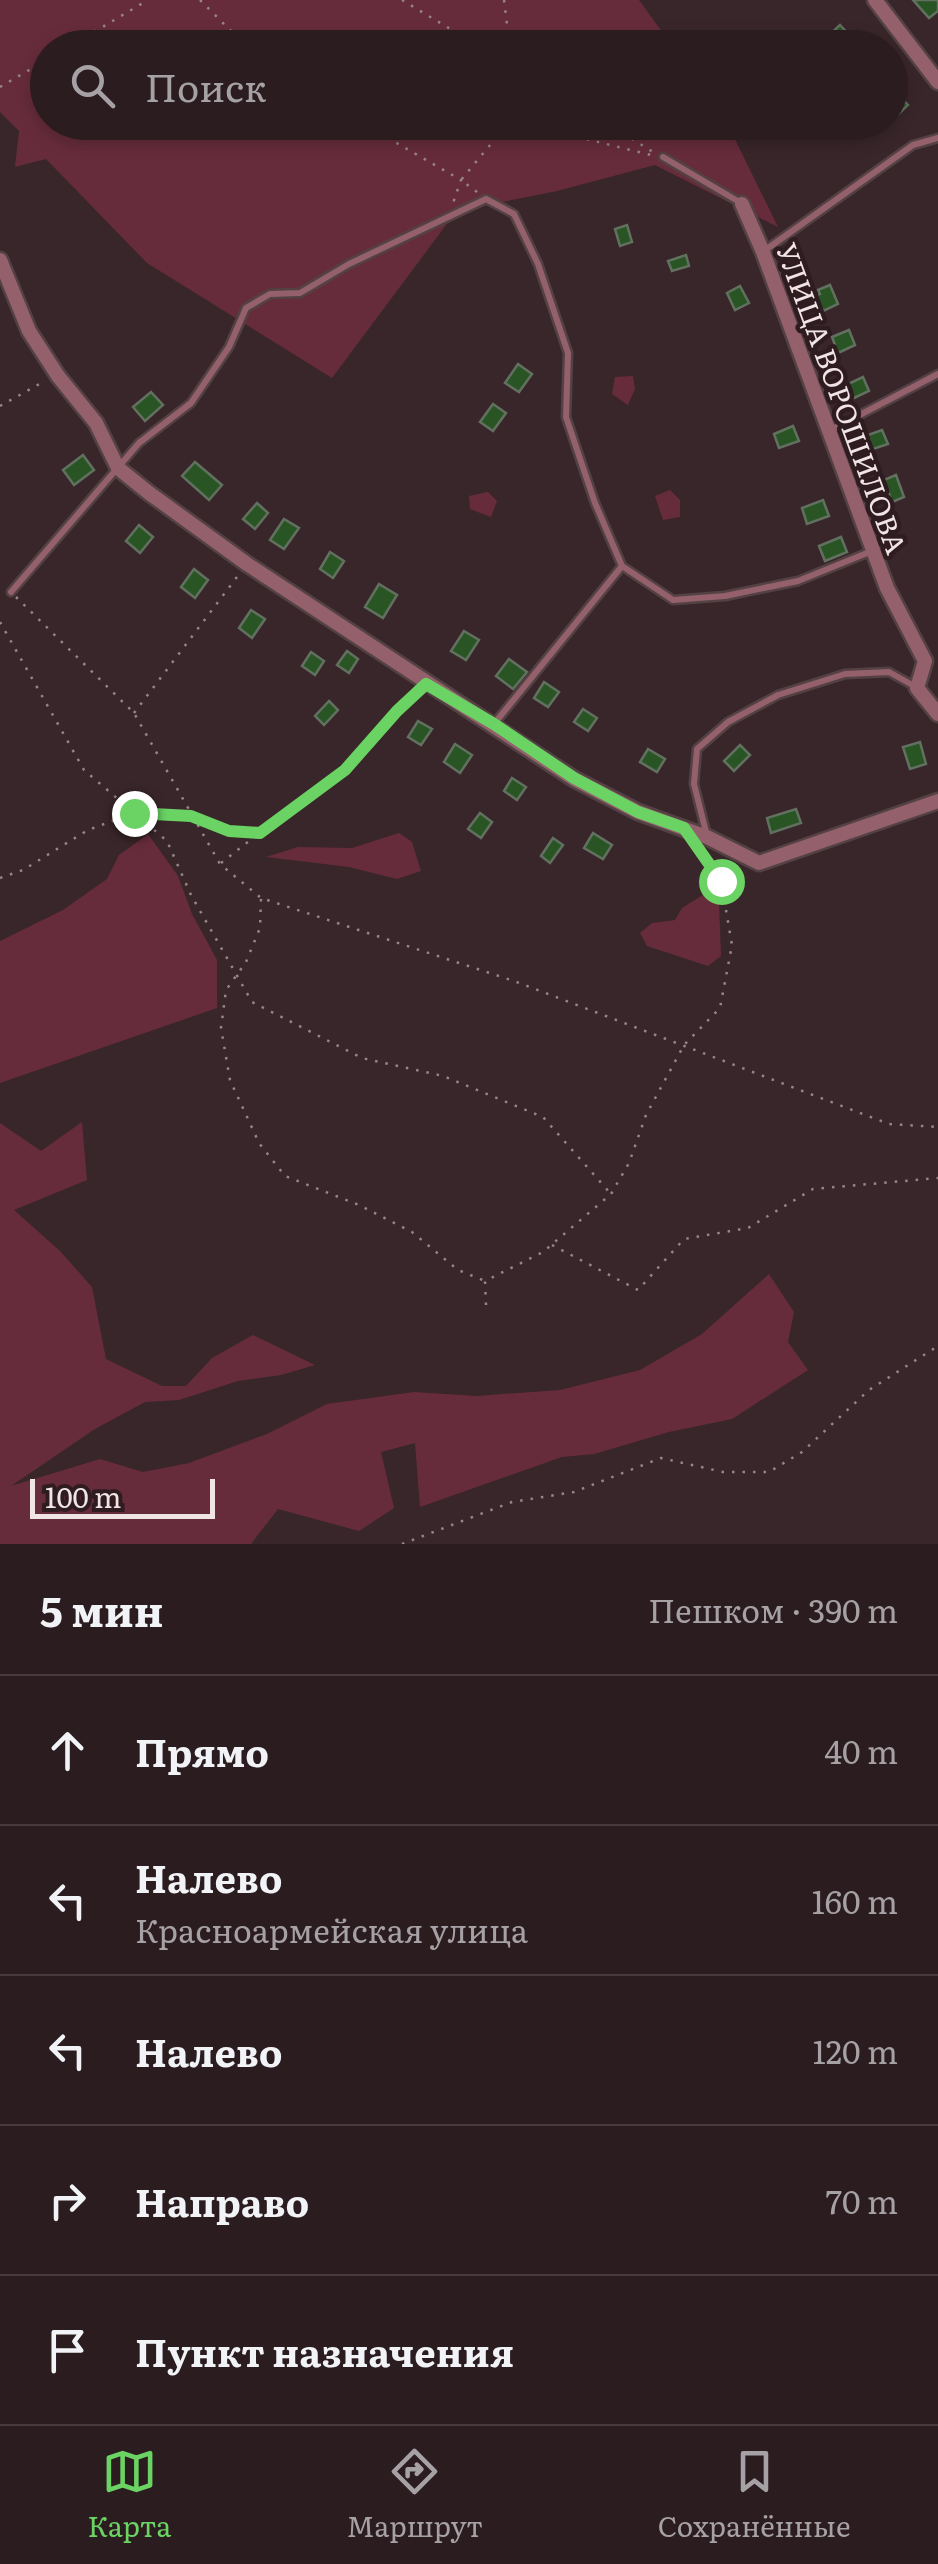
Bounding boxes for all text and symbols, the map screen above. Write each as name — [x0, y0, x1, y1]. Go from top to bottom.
search box — [30, 30, 908, 140]
text: Поиск — [145, 57, 267, 114]
icon: search — [65, 58, 120, 113]
street label: УЛИЦА ВОРОШИЛОВА — [767, 237, 919, 560]
route end — [112, 791, 158, 837]
route start — [699, 859, 745, 905]
scale bar — [30, 1474, 215, 1518]
text: 100 m — [45, 1475, 122, 1517]
text: 5 мин — [40, 1578, 163, 1640]
text: Пешком · 390 m — [648, 1585, 898, 1633]
text: Прямо — [135, 1722, 269, 1779]
icon: ahead — [40, 1723, 95, 1778]
text: 40 m — [824, 1726, 898, 1774]
text: Налево — [135, 1848, 282, 1905]
icon: left — [40, 1873, 95, 1928]
text: 160 m — [812, 1876, 898, 1924]
text: Красноармейская улица — [135, 1905, 528, 1953]
text: Налево — [135, 2022, 282, 2079]
icon: left — [40, 2023, 95, 2078]
text: 120 m — [813, 2026, 898, 2074]
text: Направо — [135, 2172, 309, 2229]
icon: right — [40, 2173, 95, 2228]
text: 70 m — [826, 2176, 898, 2224]
text: Пункт назначения — [135, 2322, 514, 2379]
icon: arrive — [40, 2323, 95, 2378]
tab: Карта — [88, 2444, 171, 2546]
tab: Маршрут — [347, 2444, 483, 2546]
tab: Сохранённые — [658, 2444, 850, 2546]

